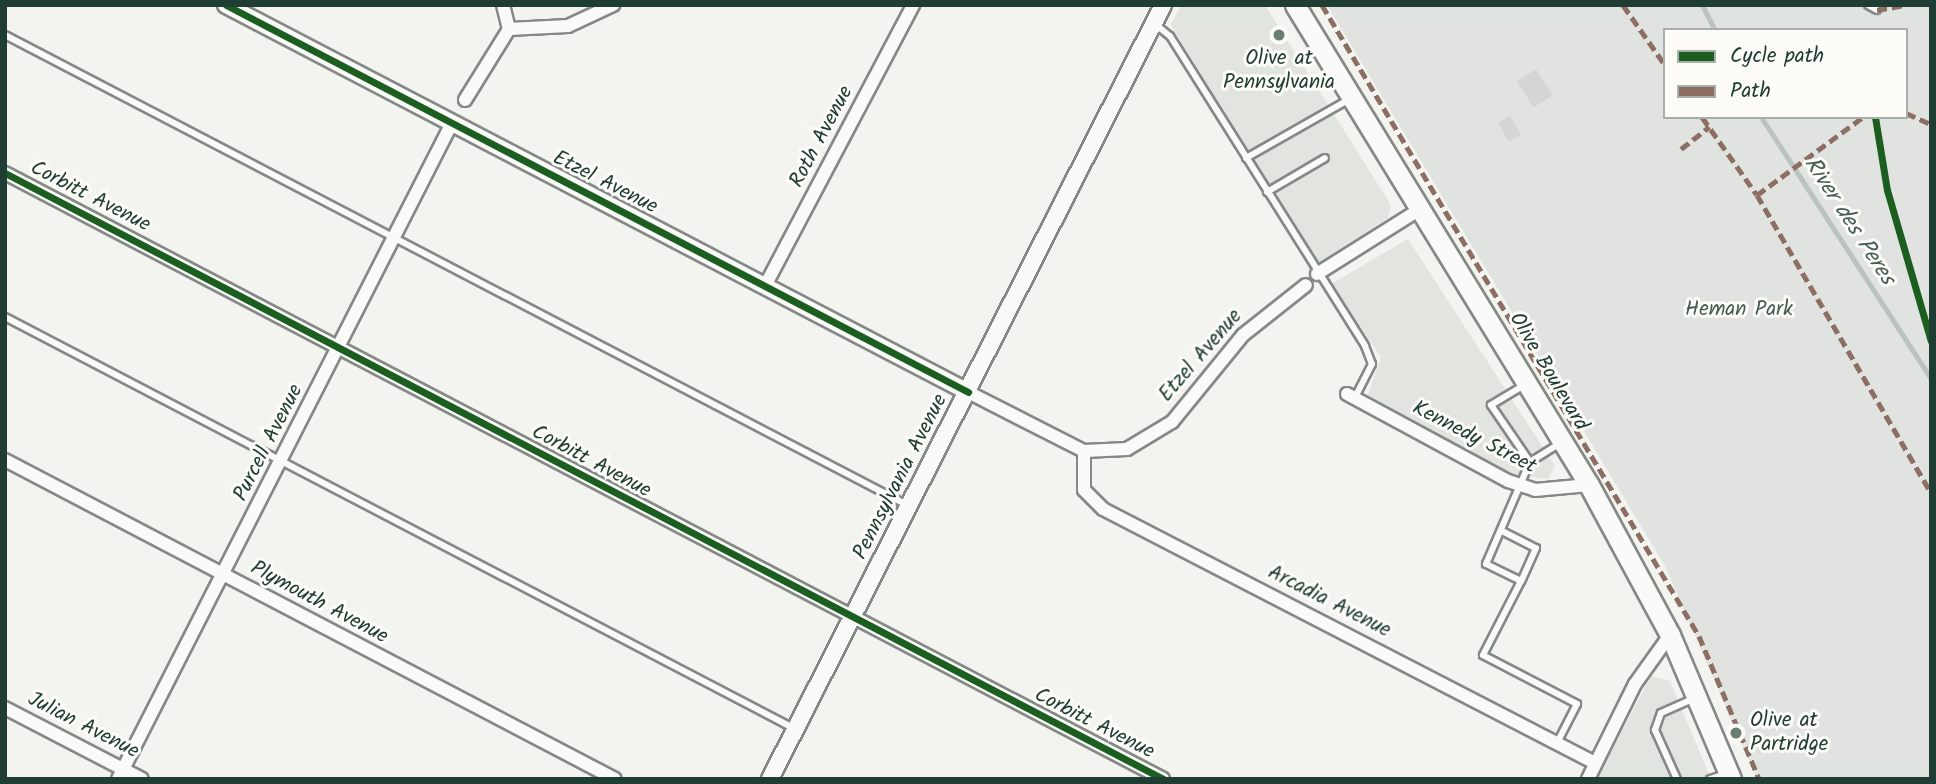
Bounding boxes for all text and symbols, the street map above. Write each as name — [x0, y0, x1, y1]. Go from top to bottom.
marker: Olive at Pennsylvania — [1271, 27, 1287, 43]
legend — [1663, 28, 1908, 119]
text: Cycle path — [1730, 40, 1824, 73]
place label: Olive at Pennsylvania — [1223, 46, 1335, 96]
text: Path — [1730, 75, 1771, 108]
street label: Roth Avenue — [785, 82, 859, 192]
street label: Etzel Avenue — [548, 146, 662, 220]
water label: River des Peres — [1797, 152, 1901, 290]
street label: Corbitt Avenue — [26, 156, 154, 238]
park label: Heman Park — [1685, 297, 1793, 323]
street label: Etzel Avenue — [1154, 305, 1248, 407]
street label: Olive Boulevard — [1503, 308, 1593, 436]
street label: Purcell Avenue — [229, 380, 309, 506]
street label: Pennsylvania Avenue — [848, 390, 954, 564]
street label: Kennedy Street — [1408, 396, 1540, 480]
street label: Corbitt Avenue — [527, 420, 655, 504]
street label: Plymouth Avenue — [246, 556, 392, 650]
street label: Arcadia Avenue — [1263, 560, 1395, 644]
street label: Corbitt Avenue — [1030, 683, 1158, 765]
street label: Julian Avenue — [23, 687, 143, 765]
place label: Olive at Partridge — [1750, 708, 1828, 758]
marker: Olive at Partridge — [1728, 725, 1744, 741]

